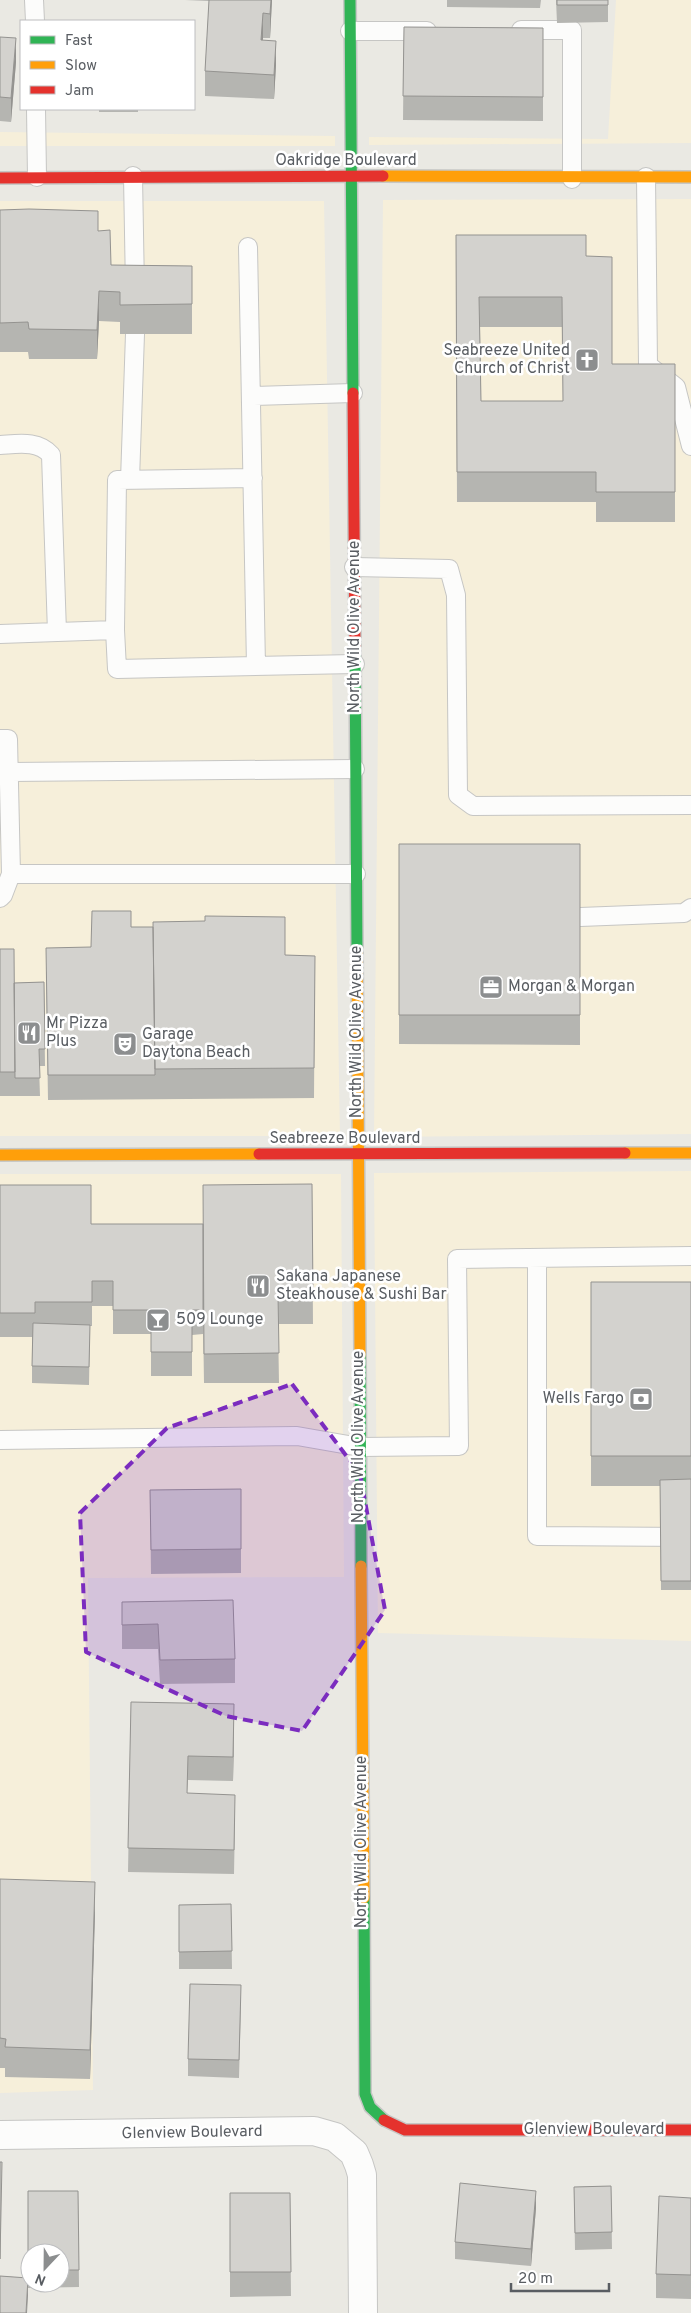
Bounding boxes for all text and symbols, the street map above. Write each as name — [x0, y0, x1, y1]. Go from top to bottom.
legend — [20, 20, 195, 110]
text: Fast — [65, 32, 93, 51]
text: Slow — [65, 57, 97, 76]
text: Jam — [65, 82, 94, 101]
street label: Oakridge Boulevard — [275, 151, 417, 171]
place label: Seabreeze United Church of Christ — [444, 341, 570, 379]
church icon: Seabreeze United Church of Christ — [574, 347, 600, 373]
street label: North Wild Olive Avenue — [345, 541, 365, 713]
street label: North Wild Olive Avenue — [347, 946, 367, 1118]
office icon: Morgan & Morgan — [478, 974, 504, 1000]
place label: Morgan & Morgan — [508, 977, 635, 997]
place label: Mr Pizza Plus — [46, 1014, 108, 1052]
restaurant icon: Mr Pizza Plus — [16, 1020, 42, 1046]
place label: Garage Daytona Beach — [142, 1025, 250, 1063]
theatre icon: Garage Daytona Beach — [112, 1031, 138, 1057]
street label: Seabreeze Boulevard — [270, 1129, 420, 1149]
place label: Sakana Japanese Steakhouse & Sushi Bar — [276, 1267, 447, 1305]
restaurant icon: Sakana Japanese Steakhouse & Sushi Bar — [245, 1273, 271, 1299]
bar icon: 509 Lounge — [145, 1307, 171, 1333]
place label: 509 Lounge — [176, 1310, 263, 1330]
street label: North Wild Olive Avenue — [349, 1351, 369, 1523]
bank icon: Wells Fargo — [628, 1386, 654, 1412]
place label: Wells Fargo — [543, 1389, 624, 1409]
street label: North Wild Olive Avenue — [352, 1756, 372, 1928]
street label: Glenview Boulevard — [523, 2120, 665, 2140]
street label: Glenview Boulevard — [121, 2122, 263, 2144]
north arrow — [20, 2243, 70, 2293]
scale bar — [511, 2260, 608, 2292]
text: N — [33, 2269, 49, 2288]
text: 20 m — [518, 2270, 553, 2289]

